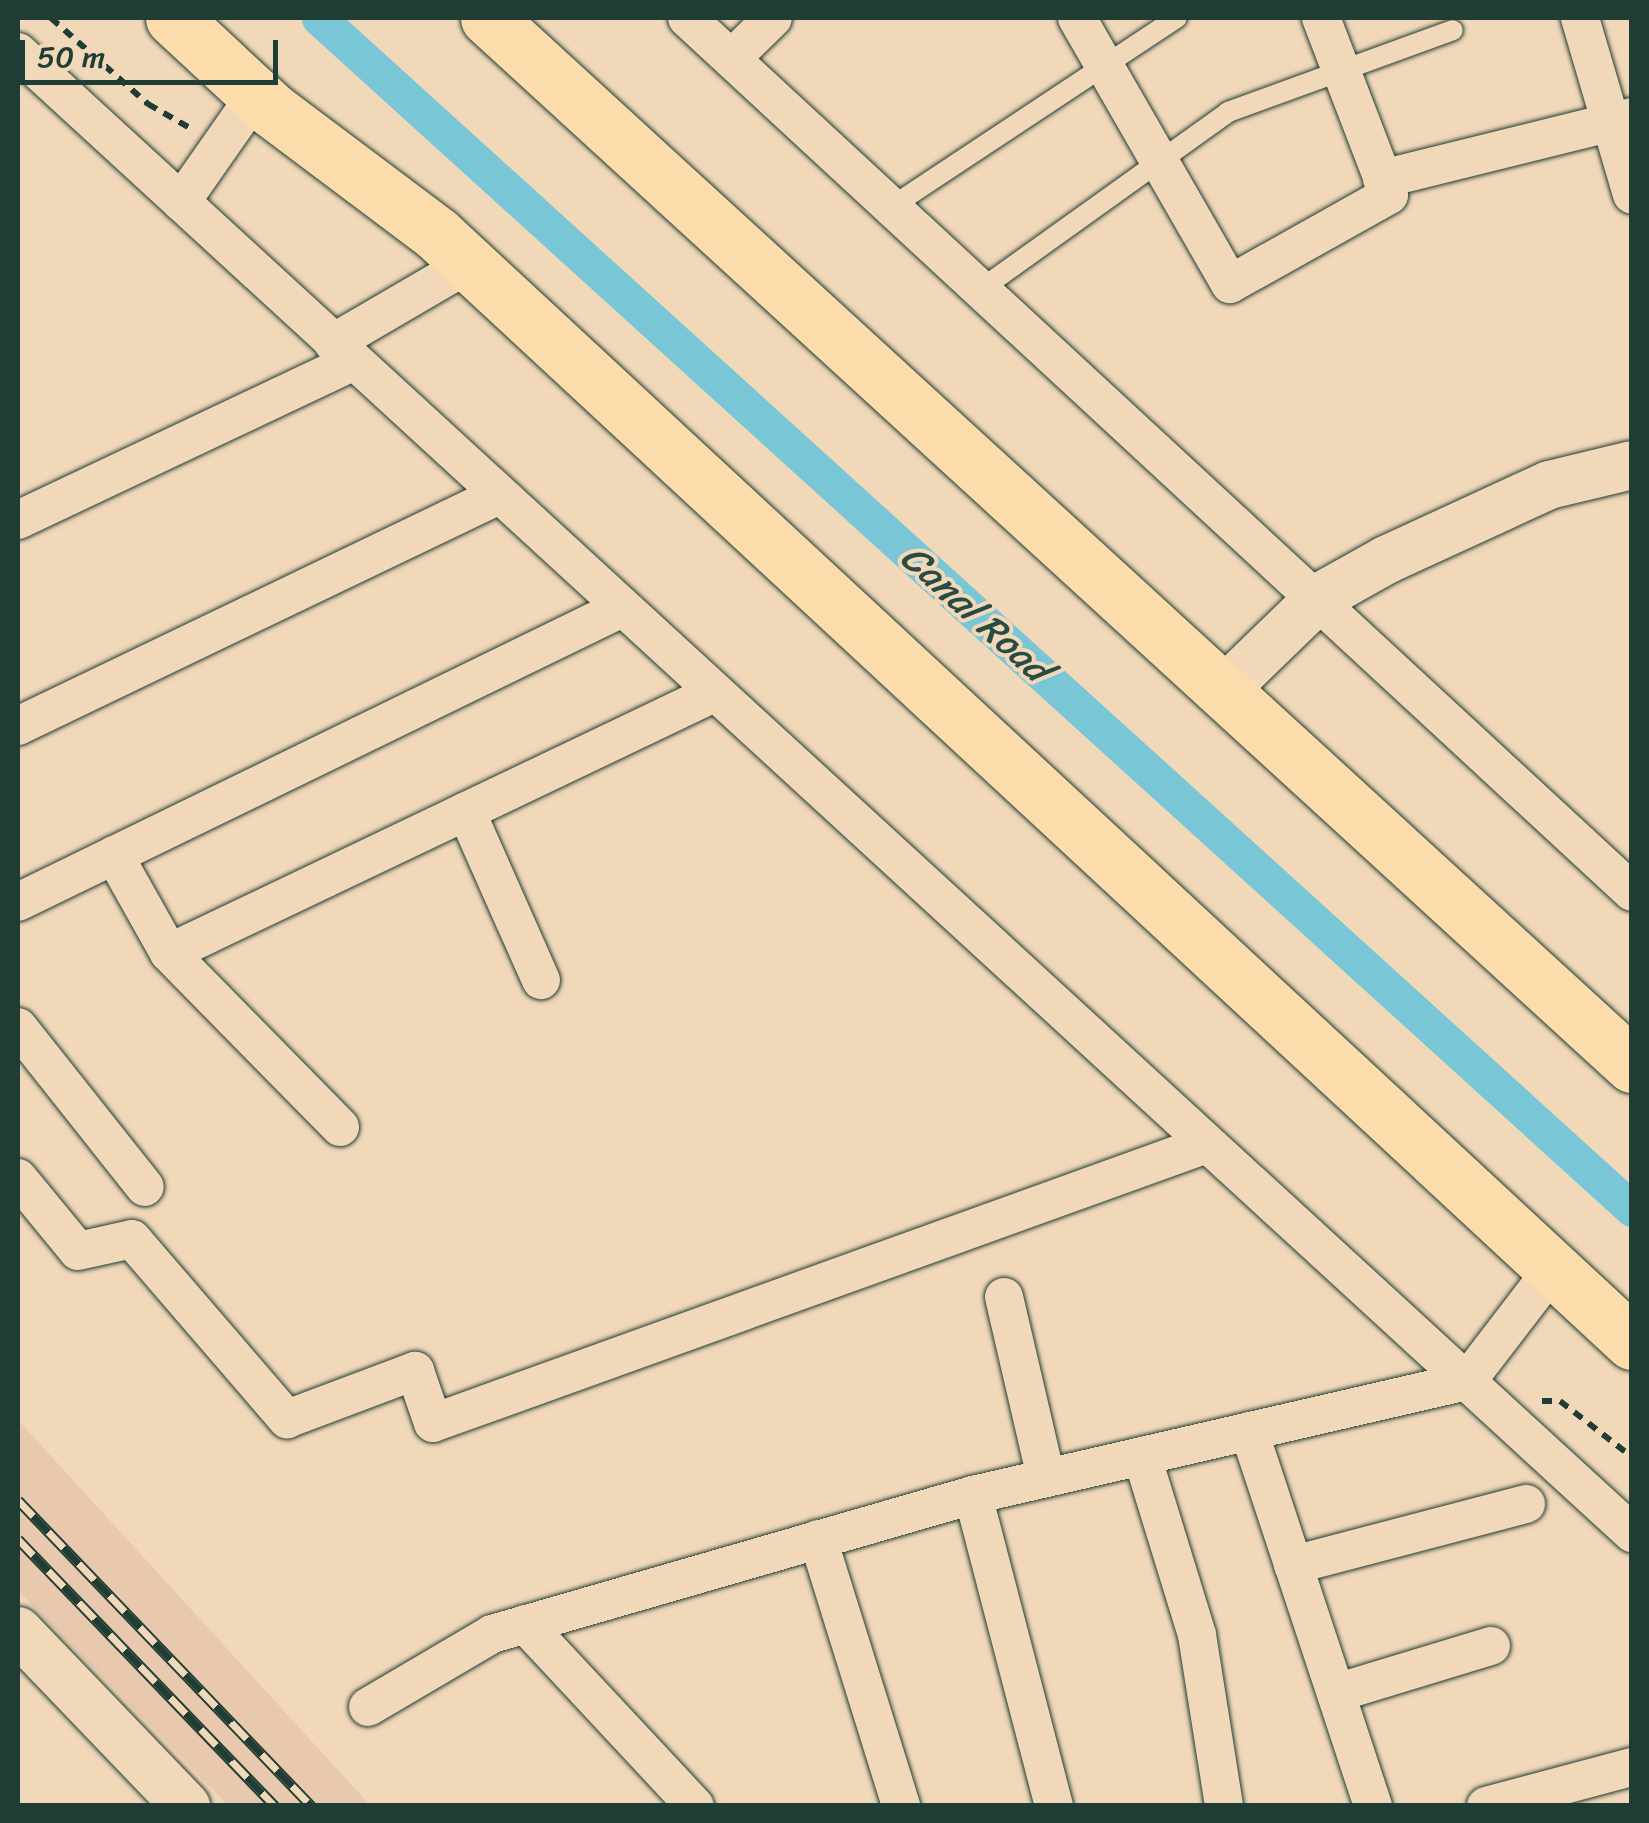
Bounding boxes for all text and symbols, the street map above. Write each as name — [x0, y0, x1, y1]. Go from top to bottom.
scale bar — [25, 20, 282, 82]
text: 50 m — [37, 30, 105, 84]
water label: Canal Road — [891, 534, 1059, 692]

